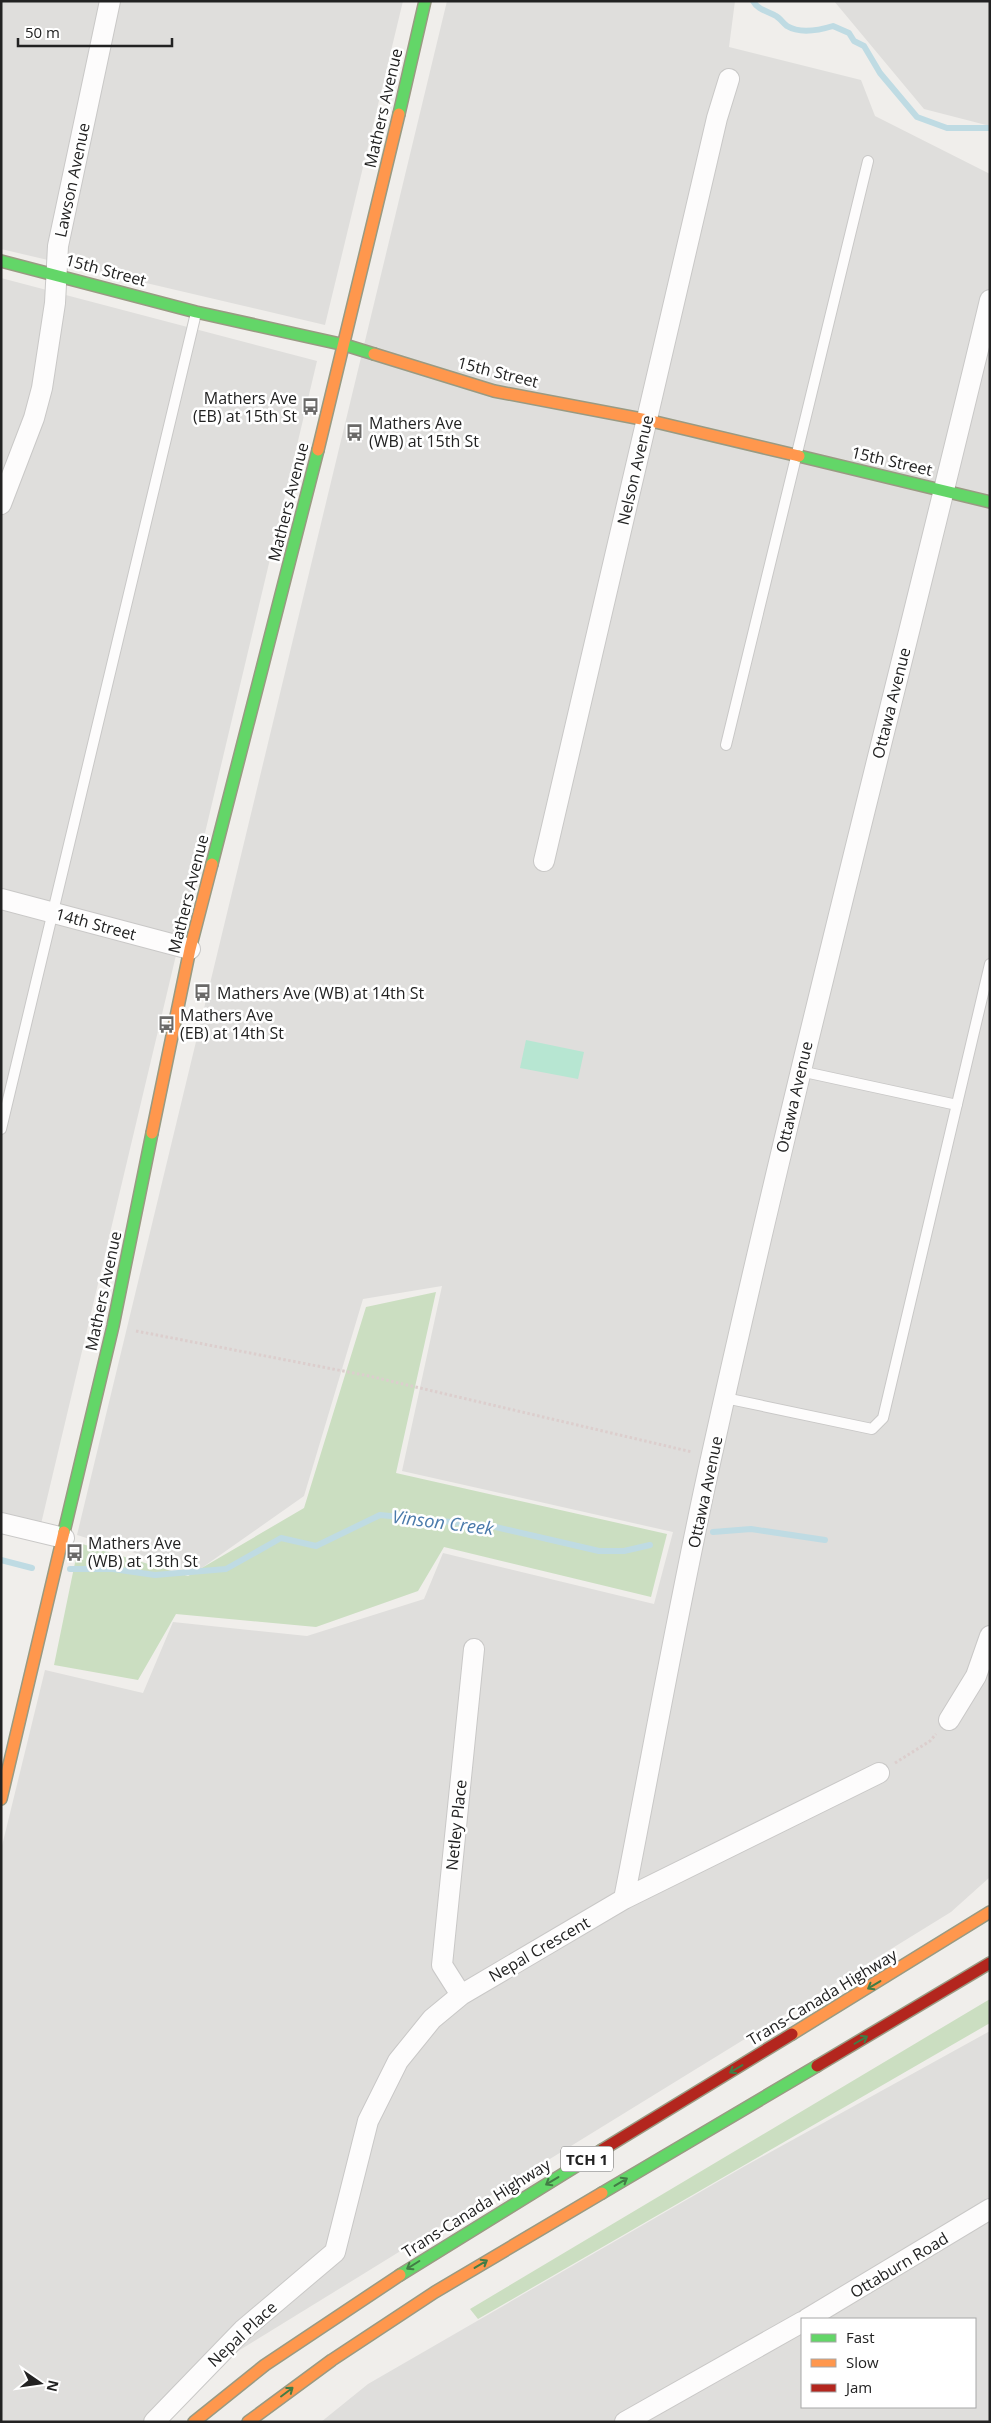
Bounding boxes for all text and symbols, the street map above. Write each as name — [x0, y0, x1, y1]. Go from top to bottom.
scale bar — [18, 15, 171, 47]
text: 50 m — [25, 22, 60, 42]
street label: Mathers Avenue — [359, 46, 407, 170]
street label: Lawson Avenue — [49, 121, 95, 239]
street label: 15th Street — [63, 249, 149, 291]
street label: 15th Street — [455, 351, 541, 393]
place label: Mathers Ave (EB) at 15th St — [193, 387, 297, 427]
bus stop icon: Mathers Ave (EB) at 15th St — [301, 397, 321, 417]
place label: Mathers Ave (WB) at 15th St — [369, 412, 479, 452]
street label: Nelson Avenue — [612, 413, 658, 527]
bus stop icon: Mathers Ave (WB) at 15th St — [345, 422, 365, 442]
street label: Mathers Avenue — [263, 440, 313, 564]
street label: 15th Street — [849, 441, 935, 481]
street label: Ottawa Avenue — [867, 645, 915, 761]
street label: Mathers Avenue — [163, 832, 213, 956]
street label: 14th Street — [53, 903, 139, 945]
place label: Mathers Ave (WB) at 14th St — [217, 982, 425, 1004]
bus stop icon: Mathers Ave (WB) at 14th St — [193, 983, 213, 1003]
place label: Mathers Ave (EB) at 14th St — [180, 1004, 284, 1044]
bus stop icon: Mathers Ave (EB) at 14th St — [156, 1014, 176, 1034]
street label: Ottawa Avenue — [770, 1039, 818, 1155]
street label: Mathers Avenue — [80, 1229, 126, 1353]
street label: Ottawa Avenue — [682, 1434, 728, 1550]
water label: Vinson Creek — [391, 1504, 496, 1540]
place label: Mathers Ave (WB) at 13th St — [88, 1532, 198, 1572]
bus stop icon: Mathers Ave (WB) at 13th St — [64, 1542, 84, 1562]
street label: Netley Place — [440, 1779, 472, 1871]
street label: Nepal Crescent — [484, 1911, 594, 1987]
street label: Trans-Canada Highway — [743, 1943, 902, 2050]
one-way arrow — [868, 1980, 882, 1990]
one-way arrow — [853, 2035, 868, 2045]
one-way arrow — [729, 2064, 743, 2074]
road number: TCH 1 — [561, 2146, 613, 2172]
street label: Trans-Canada Highway — [398, 2153, 555, 2263]
one-way arrow — [545, 2176, 559, 2186]
one-way arrow — [613, 2176, 627, 2186]
street label: Ottaburn Road — [846, 2227, 952, 2303]
one-way arrow — [473, 2259, 487, 2269]
one-way arrow — [407, 2261, 421, 2271]
street label: Nepal Place — [203, 2296, 281, 2372]
legend — [801, 2318, 976, 2408]
text: Fast — [846, 2327, 875, 2347]
text: Slow — [846, 2352, 879, 2372]
north arrow — [15, 2358, 65, 2408]
text: Jam — [844, 2377, 872, 2397]
text: N — [43, 2378, 64, 2394]
one-way arrow — [280, 2387, 294, 2397]

